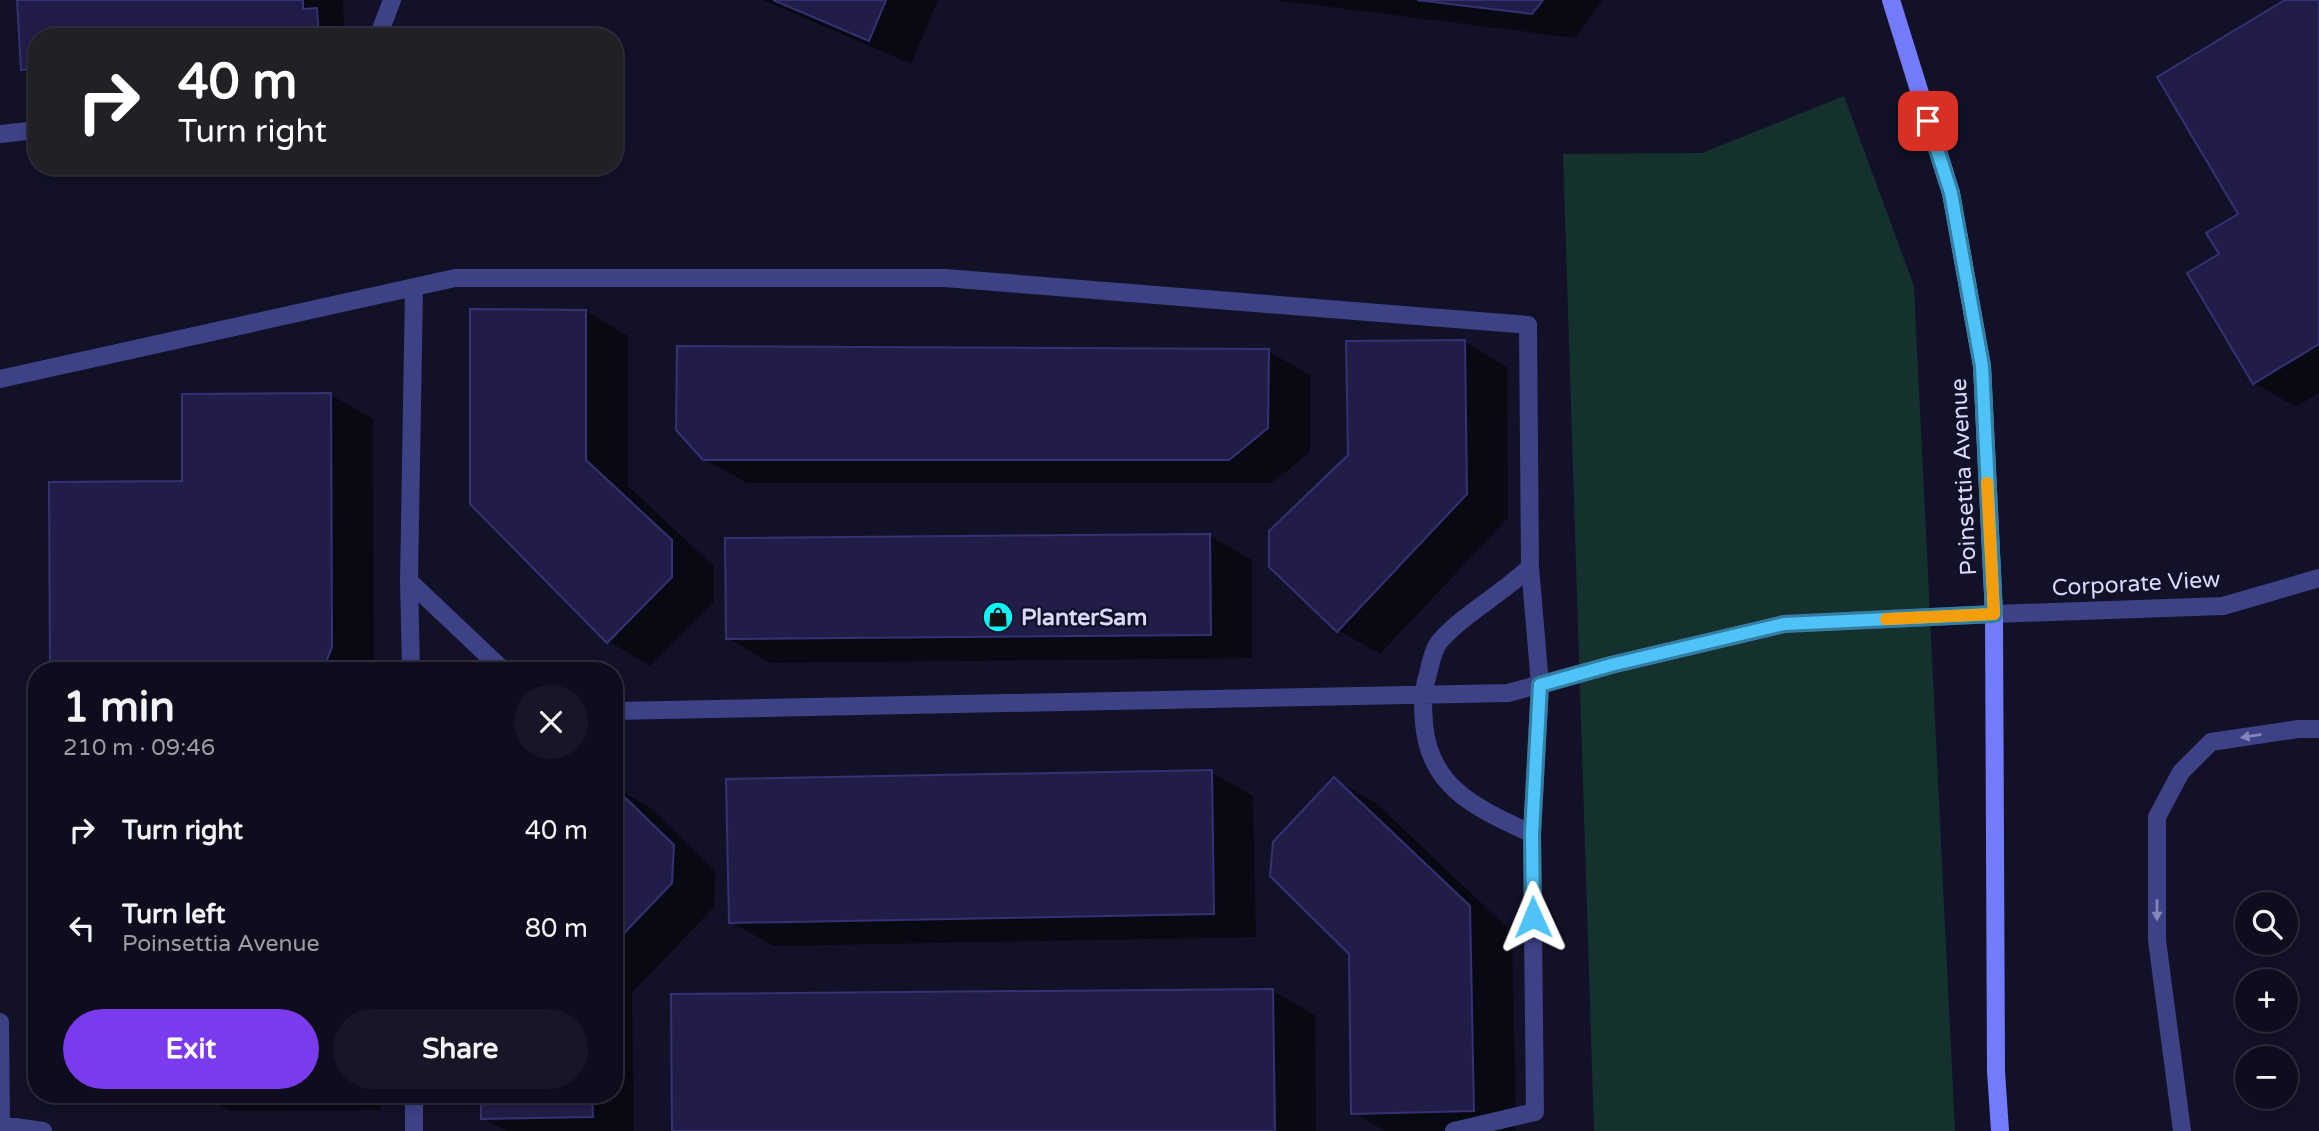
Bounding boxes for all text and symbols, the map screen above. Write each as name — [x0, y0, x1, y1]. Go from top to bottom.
text: 40 m — [178, 53, 297, 112]
icon: right — [63, 56, 154, 147]
pin — [1898, 91, 1958, 151]
icon: arrive — [1909, 102, 1947, 140]
text: Turn right — [178, 113, 327, 151]
street label: Poinsettia Avenue — [1945, 378, 1983, 576]
street label: Corporate View — [2051, 566, 2221, 602]
shop icon: PlanterSam — [981, 600, 1015, 634]
place label: PlanterSam — [1021, 604, 1147, 632]
text: 1 min — [63, 682, 175, 733]
button: close — [514, 685, 588, 759]
one-way arrow — [2240, 731, 2262, 742]
text: 210 m · 09:46 — [63, 734, 215, 762]
icon: right — [63, 811, 101, 849]
text: Turn right — [122, 815, 243, 846]
text: 40 m — [525, 815, 588, 846]
position arrow — [1496, 880, 1570, 954]
map controls — [2235, 892, 2298, 1109]
button: search — [2235, 892, 2298, 955]
text: Turn left — [122, 899, 225, 930]
one-way arrow — [2151, 900, 2163, 922]
icon: left — [63, 909, 101, 947]
text: 80 m — [525, 913, 588, 944]
text: Poinsettia Avenue — [122, 930, 319, 958]
button: + — [2235, 969, 2298, 1032]
button: Exit — [63, 1009, 319, 1089]
button: Share — [333, 1009, 588, 1089]
button: − — [2235, 1046, 2298, 1109]

